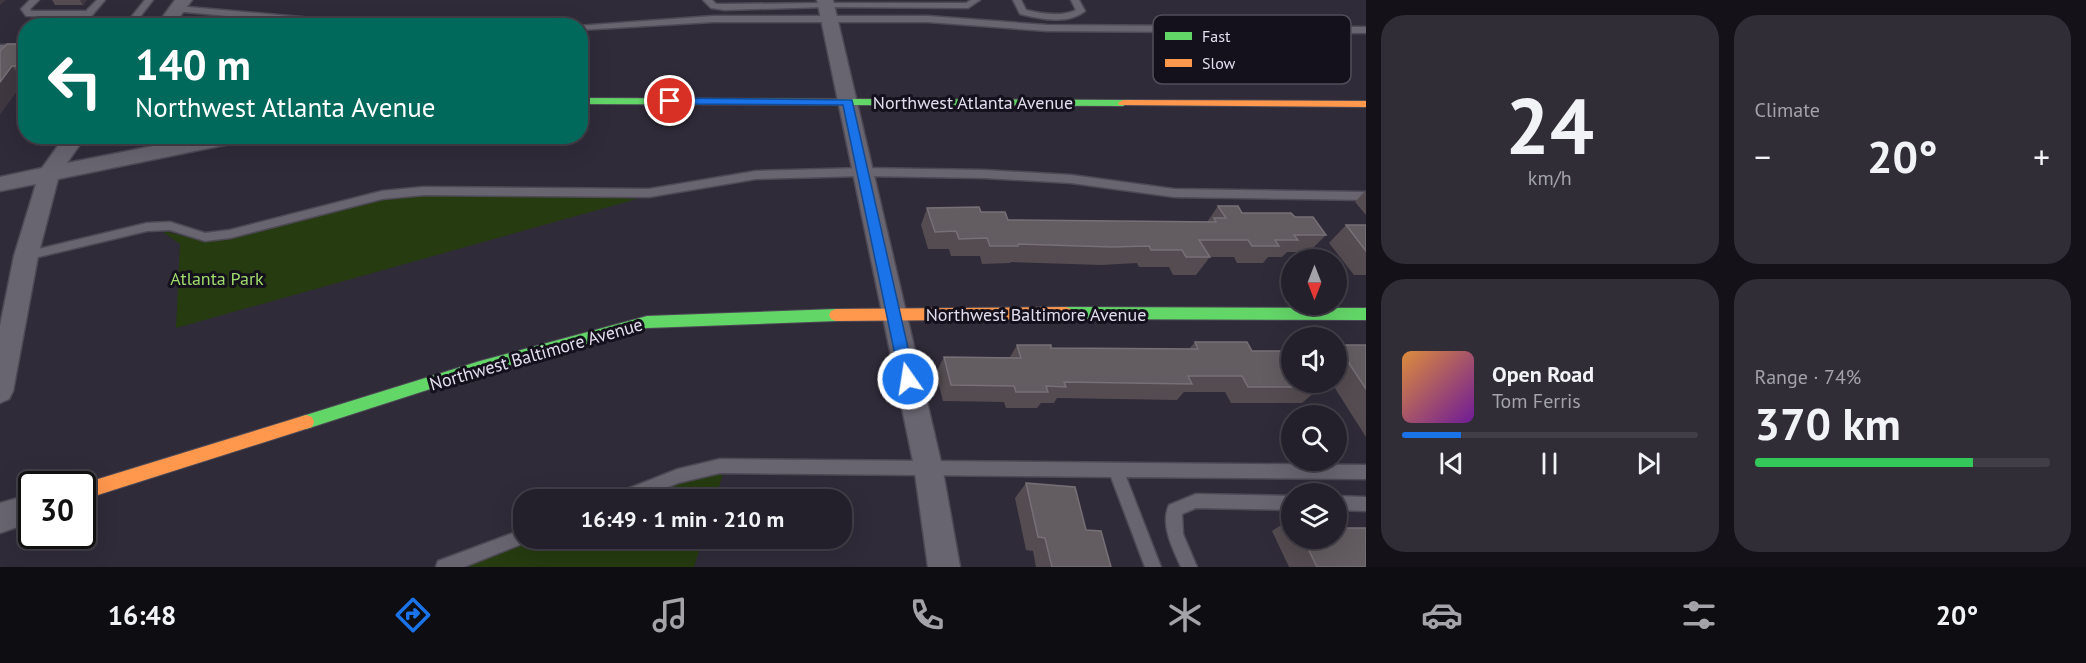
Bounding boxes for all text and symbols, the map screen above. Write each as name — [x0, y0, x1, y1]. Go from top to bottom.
legend — [1153, 15, 1351, 84]
text: Fast — [1202, 26, 1231, 46]
text: 140 m — [135, 37, 251, 92]
icon: left — [36, 42, 114, 120]
text: Slow — [1202, 53, 1236, 73]
pin — [644, 75, 695, 126]
text: 24 — [1506, 75, 1594, 176]
icon: arrive — [653, 84, 686, 117]
text: Northwest Atlanta Avenue — [135, 90, 435, 124]
street label: Northwest Atlanta Avenue — [873, 91, 1073, 114]
text: Climate — [1755, 97, 1820, 123]
text: 20° — [1867, 127, 1938, 185]
text: − — [1755, 135, 1771, 178]
text: + — [2033, 135, 2050, 178]
text: km/h — [1528, 165, 1572, 191]
north arrow — [1281, 249, 1347, 315]
map controls — [1281, 249, 1347, 549]
park label: Atlanta Park — [170, 267, 264, 290]
street label: Northwest Baltimore Avenue — [926, 303, 1146, 326]
street label: Northwest Baltimore Avenue — [427, 313, 645, 395]
button: sound — [1281, 327, 1347, 393]
position arrow — [876, 347, 940, 411]
text: Open Road — [1492, 360, 1594, 388]
text: Range · 74% — [1755, 364, 1861, 390]
text: Tom Ferris — [1492, 388, 1581, 414]
text: 370 km — [1755, 394, 1901, 452]
button: search — [1281, 405, 1347, 471]
icon: previous — [1435, 447, 1468, 480]
icon: pause — [1533, 447, 1566, 480]
icon: next — [1632, 447, 1665, 480]
speed limit sign: 30 — [18, 471, 96, 549]
button: layers — [1281, 483, 1347, 549]
text: 16:49 · 1 min · 210 m — [581, 505, 784, 533]
icon: directions — [392, 594, 434, 636]
icon: music — [649, 594, 691, 636]
icon: phone — [906, 594, 948, 636]
icon: climate — [1164, 594, 1206, 636]
icon: car — [1421, 594, 1463, 636]
icon: filters — [1678, 594, 1720, 636]
text: 16:48 — [108, 598, 176, 632]
text: 20° — [1936, 598, 1978, 632]

